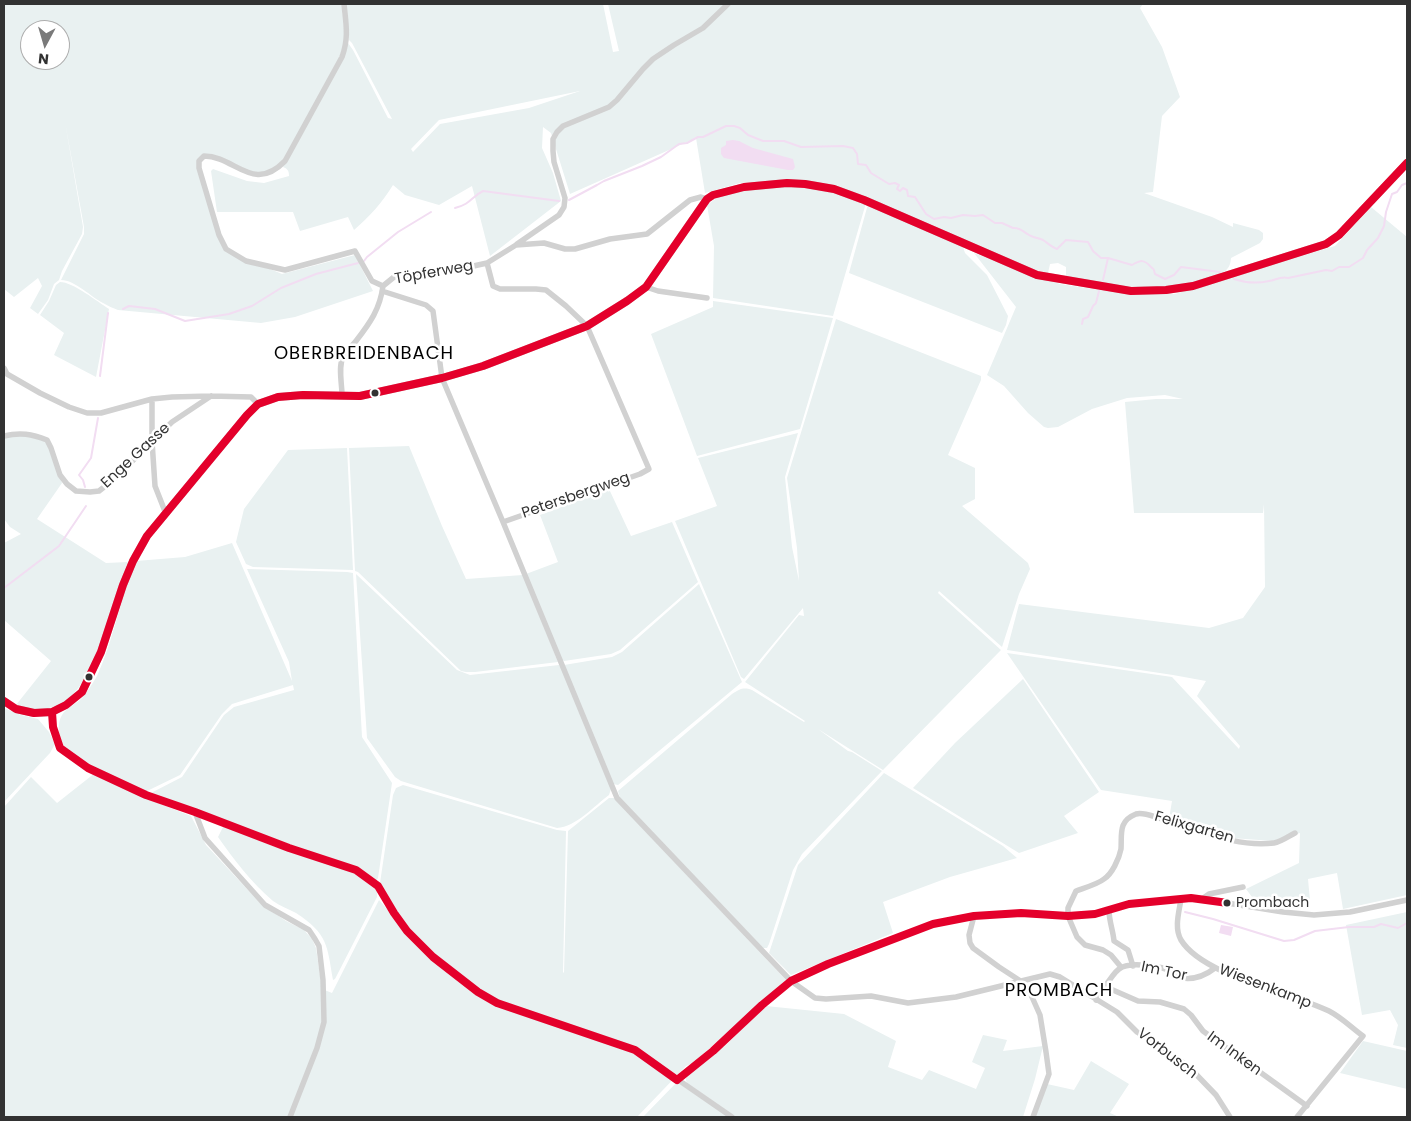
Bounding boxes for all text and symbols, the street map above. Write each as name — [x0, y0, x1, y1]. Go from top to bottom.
north arrow — [20, 20, 70, 70]
text: N — [37, 48, 50, 69]
street label: Töpferweg — [393, 257, 475, 289]
district label: OBERBREIDENBACH — [272, 343, 456, 365]
unlabelled marker — [370, 388, 380, 398]
street label: Enge Gasse — [98, 420, 174, 492]
street label: Petersbergweg — [520, 469, 632, 523]
unlabelled marker — [84, 672, 94, 682]
street label: Felixgarten — [1152, 808, 1236, 848]
place label: Prombach — [1236, 895, 1309, 911]
marker: Prombach — [1222, 898, 1232, 908]
street label: Im Tor — [1139, 958, 1189, 986]
street label: Wiesenkamp — [1216, 961, 1314, 1013]
district label: PROMBACH — [1004, 980, 1114, 1002]
street label: Vorbusch — [1133, 1025, 1201, 1083]
street label: Im Inken — [1203, 1028, 1265, 1080]

